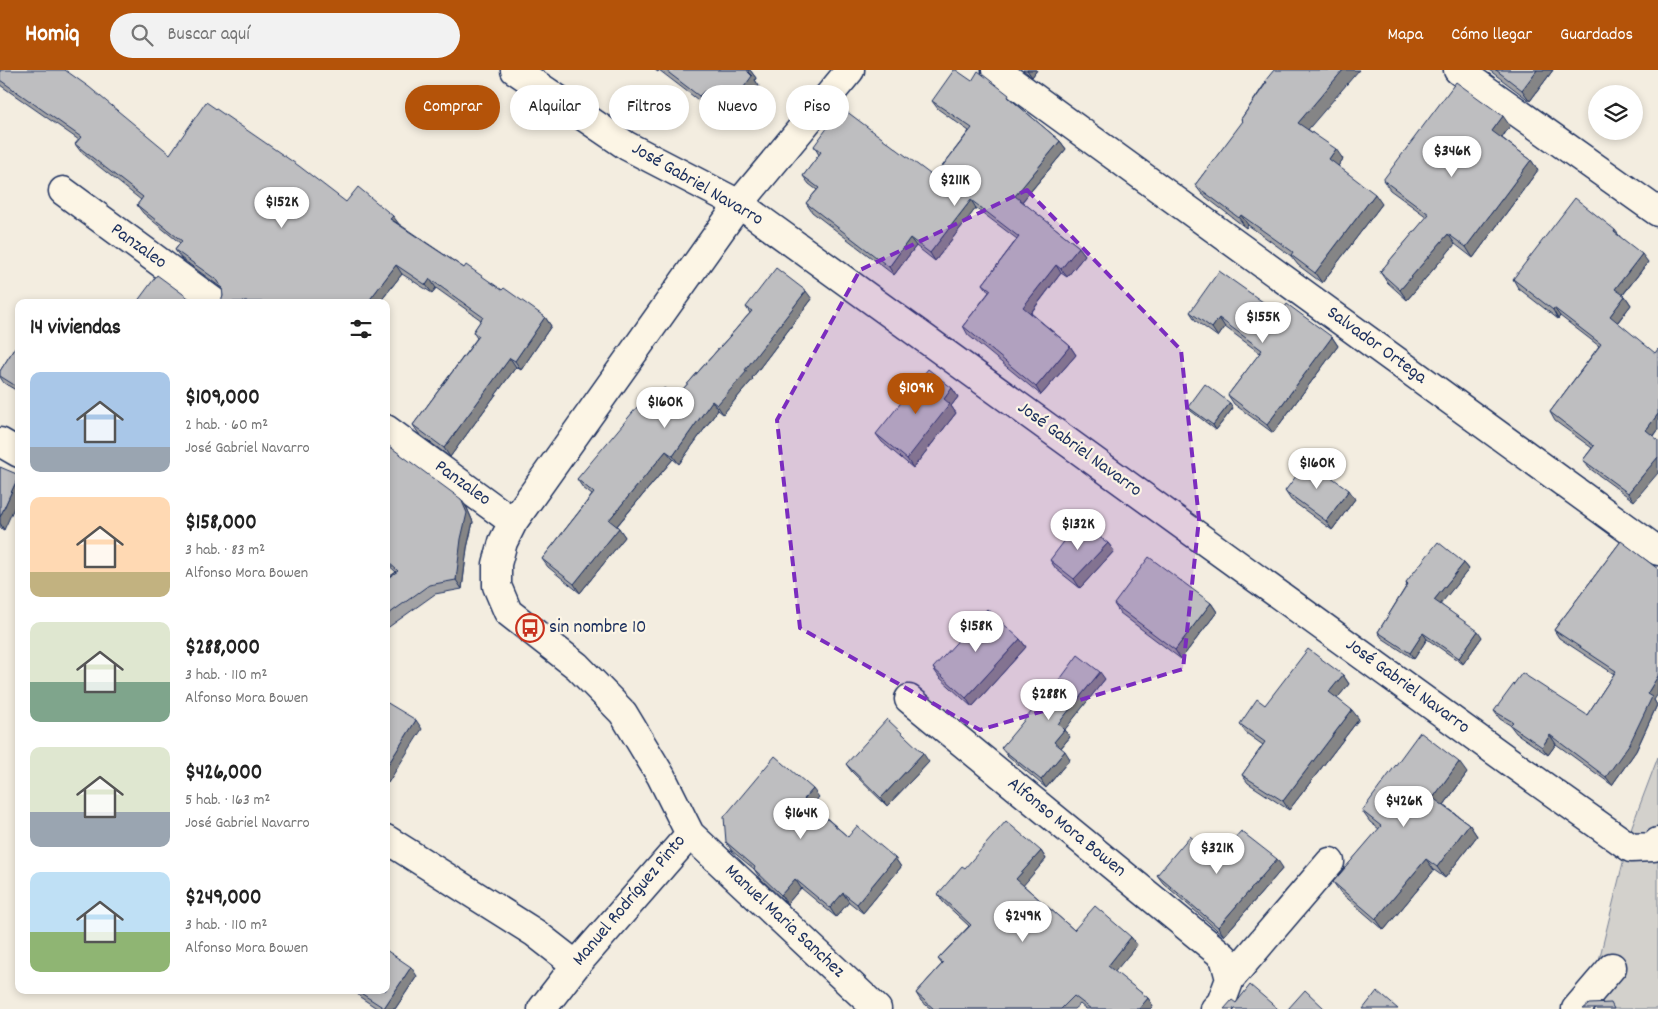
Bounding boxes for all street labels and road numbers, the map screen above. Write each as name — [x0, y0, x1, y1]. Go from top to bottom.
street label: José Gabriel Navarro — [626, 136, 768, 234]
street label: Panzaleo — [104, 217, 172, 277]
street label: Salvador Ortega — [1320, 300, 1433, 392]
street label: José Gabriel Navarro — [1011, 396, 1147, 504]
street label: Panzaleo — [428, 454, 496, 514]
street label: José Gabriel Navarro — [1339, 633, 1475, 741]
street label: Alfonso Mora Bowen — [1001, 771, 1131, 885]
street label: Manuel Rodríguez Pinto — [567, 829, 693, 973]
street label: Manuel Maria Sanchez — [718, 859, 850, 985]

